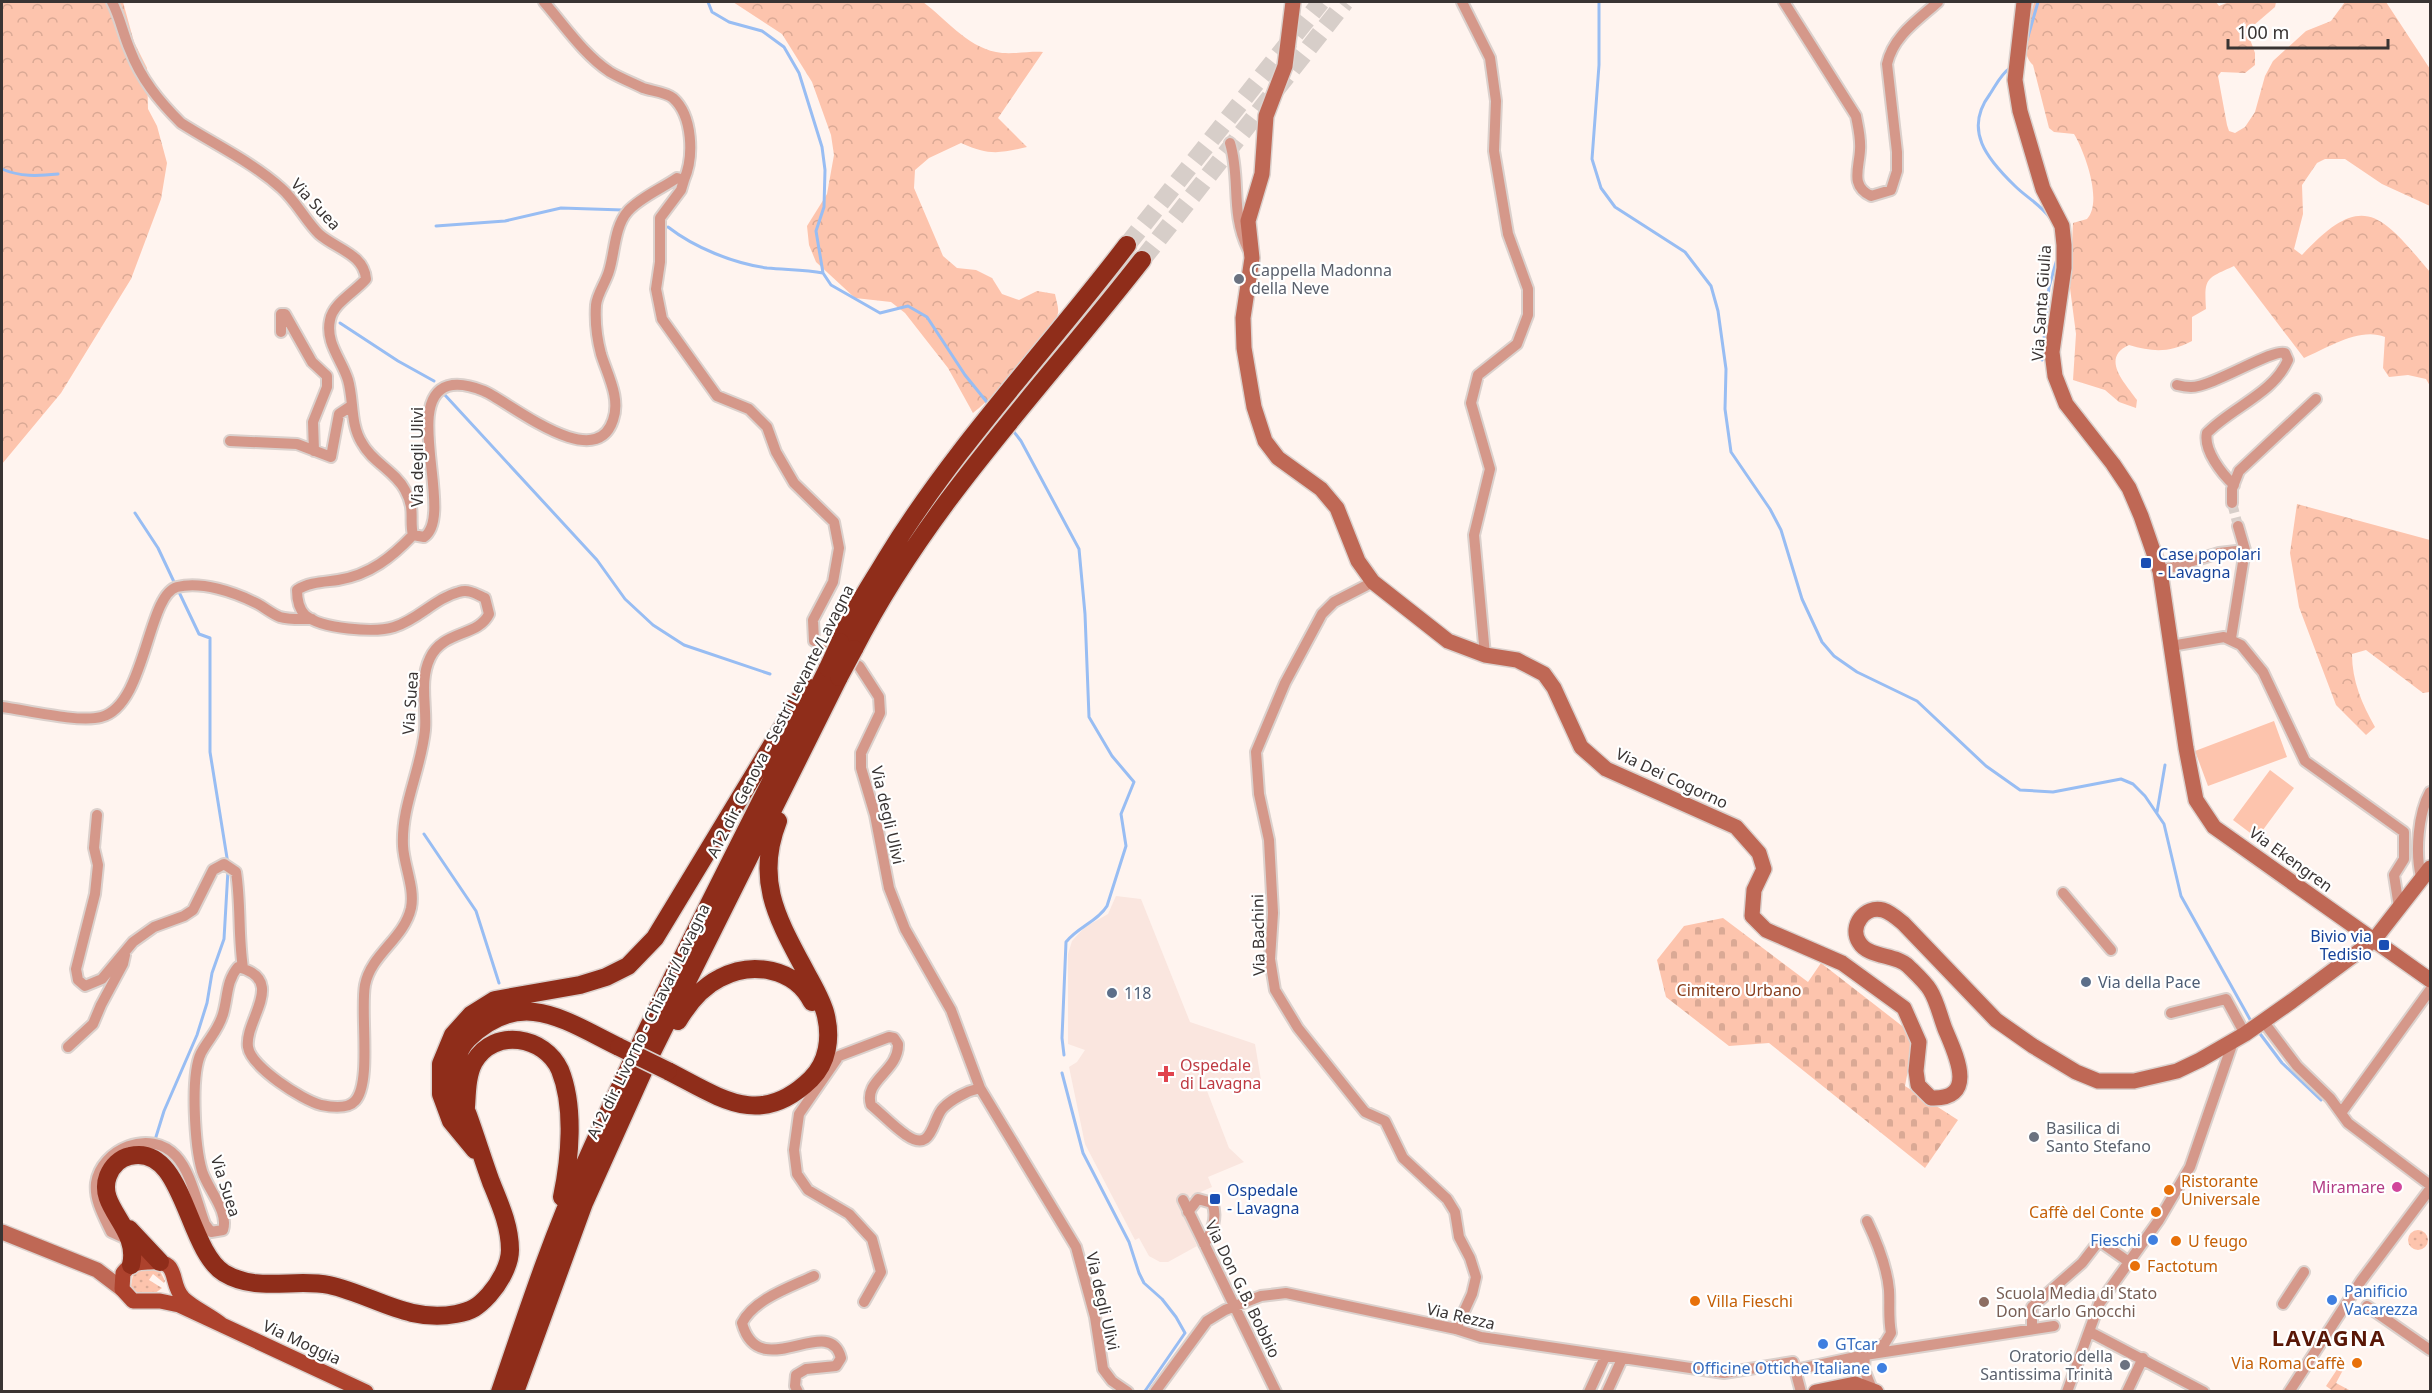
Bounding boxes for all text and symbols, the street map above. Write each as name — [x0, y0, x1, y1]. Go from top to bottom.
scale bar — [2228, 12, 2388, 50]
text: 100 m — [2237, 20, 2289, 44]
street label: Via Suea — [286, 173, 346, 235]
street label: Via Santa Giulia — [2026, 244, 2056, 362]
place label: Cappella Madonna della Neve — [1251, 259, 1392, 299]
marker: Cappella Madonna della Neve — [1232, 272, 1246, 286]
street label: Via degli Ulivi — [406, 407, 428, 507]
place label: Case popolari - Lavagna — [2158, 543, 2261, 583]
marker: Case popolari - Lavagna — [2139, 556, 2153, 570]
street label: A12 dir. Genova - Sestri Levante/Lavagna — [701, 581, 859, 861]
street label: Via Suea — [397, 671, 423, 735]
street label: Via Dei Cogorno — [1612, 742, 1732, 814]
street label: Via degli Ulivi — [866, 764, 910, 866]
street label: Via Ekengren — [2245, 821, 2337, 897]
street label: Via Bachini — [1246, 894, 1270, 976]
street label: A12 dir. Livorno - Chiavari/Lavagna — [581, 900, 715, 1142]
place label: Bivio via Tedisio — [2310, 925, 2372, 965]
marker: Bivio via Tedisio — [2377, 938, 2391, 952]
place label: Via della Pace — [2098, 971, 2200, 993]
marker: Via della Pace — [2079, 975, 2093, 989]
park label: Cimitero Urbano — [1677, 979, 1801, 1001]
place label: 118 — [1124, 982, 1151, 1004]
marker: 118 — [1105, 986, 1119, 1000]
place label: Ospedale di Lavagna — [1180, 1054, 1261, 1094]
marker: Ospedale di Lavagna — [1157, 1065, 1175, 1083]
place label: Basilica di Santo Stefano — [2046, 1117, 2151, 1157]
marker: Basilica di Santo Stefano — [2027, 1130, 2041, 1144]
street label: Via Suea — [206, 1152, 246, 1220]
place label: Ristorante Universale — [2181, 1170, 2260, 1210]
place label: Miramare — [2312, 1176, 2385, 1198]
place label: Ospedale - Lavagna — [1227, 1179, 1299, 1219]
marker: Miramare — [2390, 1180, 2404, 1194]
marker: Ristorante Universale — [2162, 1183, 2176, 1197]
marker: Ospedale - Lavagna — [1208, 1192, 1222, 1206]
place label: Caffè del Conte — [2029, 1201, 2144, 1223]
marker: Caffè del Conte — [2149, 1205, 2163, 1219]
street label: Via Don G.B. Bobbio — [1200, 1217, 1286, 1361]
place label: Fieschi — [2090, 1229, 2141, 1251]
place label: U feugo — [2188, 1230, 2248, 1252]
marker: Fieschi — [2146, 1233, 2160, 1247]
marker: U feugo — [2169, 1234, 2183, 1248]
street label: Via degli Ulivi — [1081, 1250, 1125, 1352]
place label: Factotum — [2147, 1255, 2218, 1277]
marker: Factotum — [2128, 1259, 2142, 1273]
place label: Panificio Vacarezza — [2344, 1280, 2418, 1320]
place label: Scuola Media di Stato Don Carlo Gnocchi — [1996, 1282, 2157, 1322]
place label: Villa Fieschi — [1707, 1290, 1793, 1312]
marker: Panificio Vacarezza — [2325, 1293, 2339, 1307]
marker: Villa Fieschi — [1688, 1294, 1702, 1308]
marker: Scuola Media di Stato Don Carlo Gnocchi — [1977, 1295, 1991, 1309]
street label: Via Rezza — [1425, 1297, 1497, 1335]
street label: Via Moggia — [259, 1314, 345, 1370]
district label: LAVAGNA — [2272, 1322, 2386, 1352]
place label: GTcar — [1835, 1333, 1878, 1355]
marker: GTcar — [1816, 1337, 1830, 1351]
place label: Oratorio della Santissima Trinità — [1980, 1345, 2113, 1385]
place label: Via Roma Caffè — [2231, 1352, 2345, 1374]
marker: Via Roma Caffè — [2350, 1356, 2364, 1370]
place label: Officine Ottiche Italiane — [1692, 1357, 1870, 1379]
marker: Oratorio della Santissima Trinità — [2118, 1358, 2132, 1372]
marker: Officine Ottiche Italiane — [1875, 1361, 1889, 1375]

